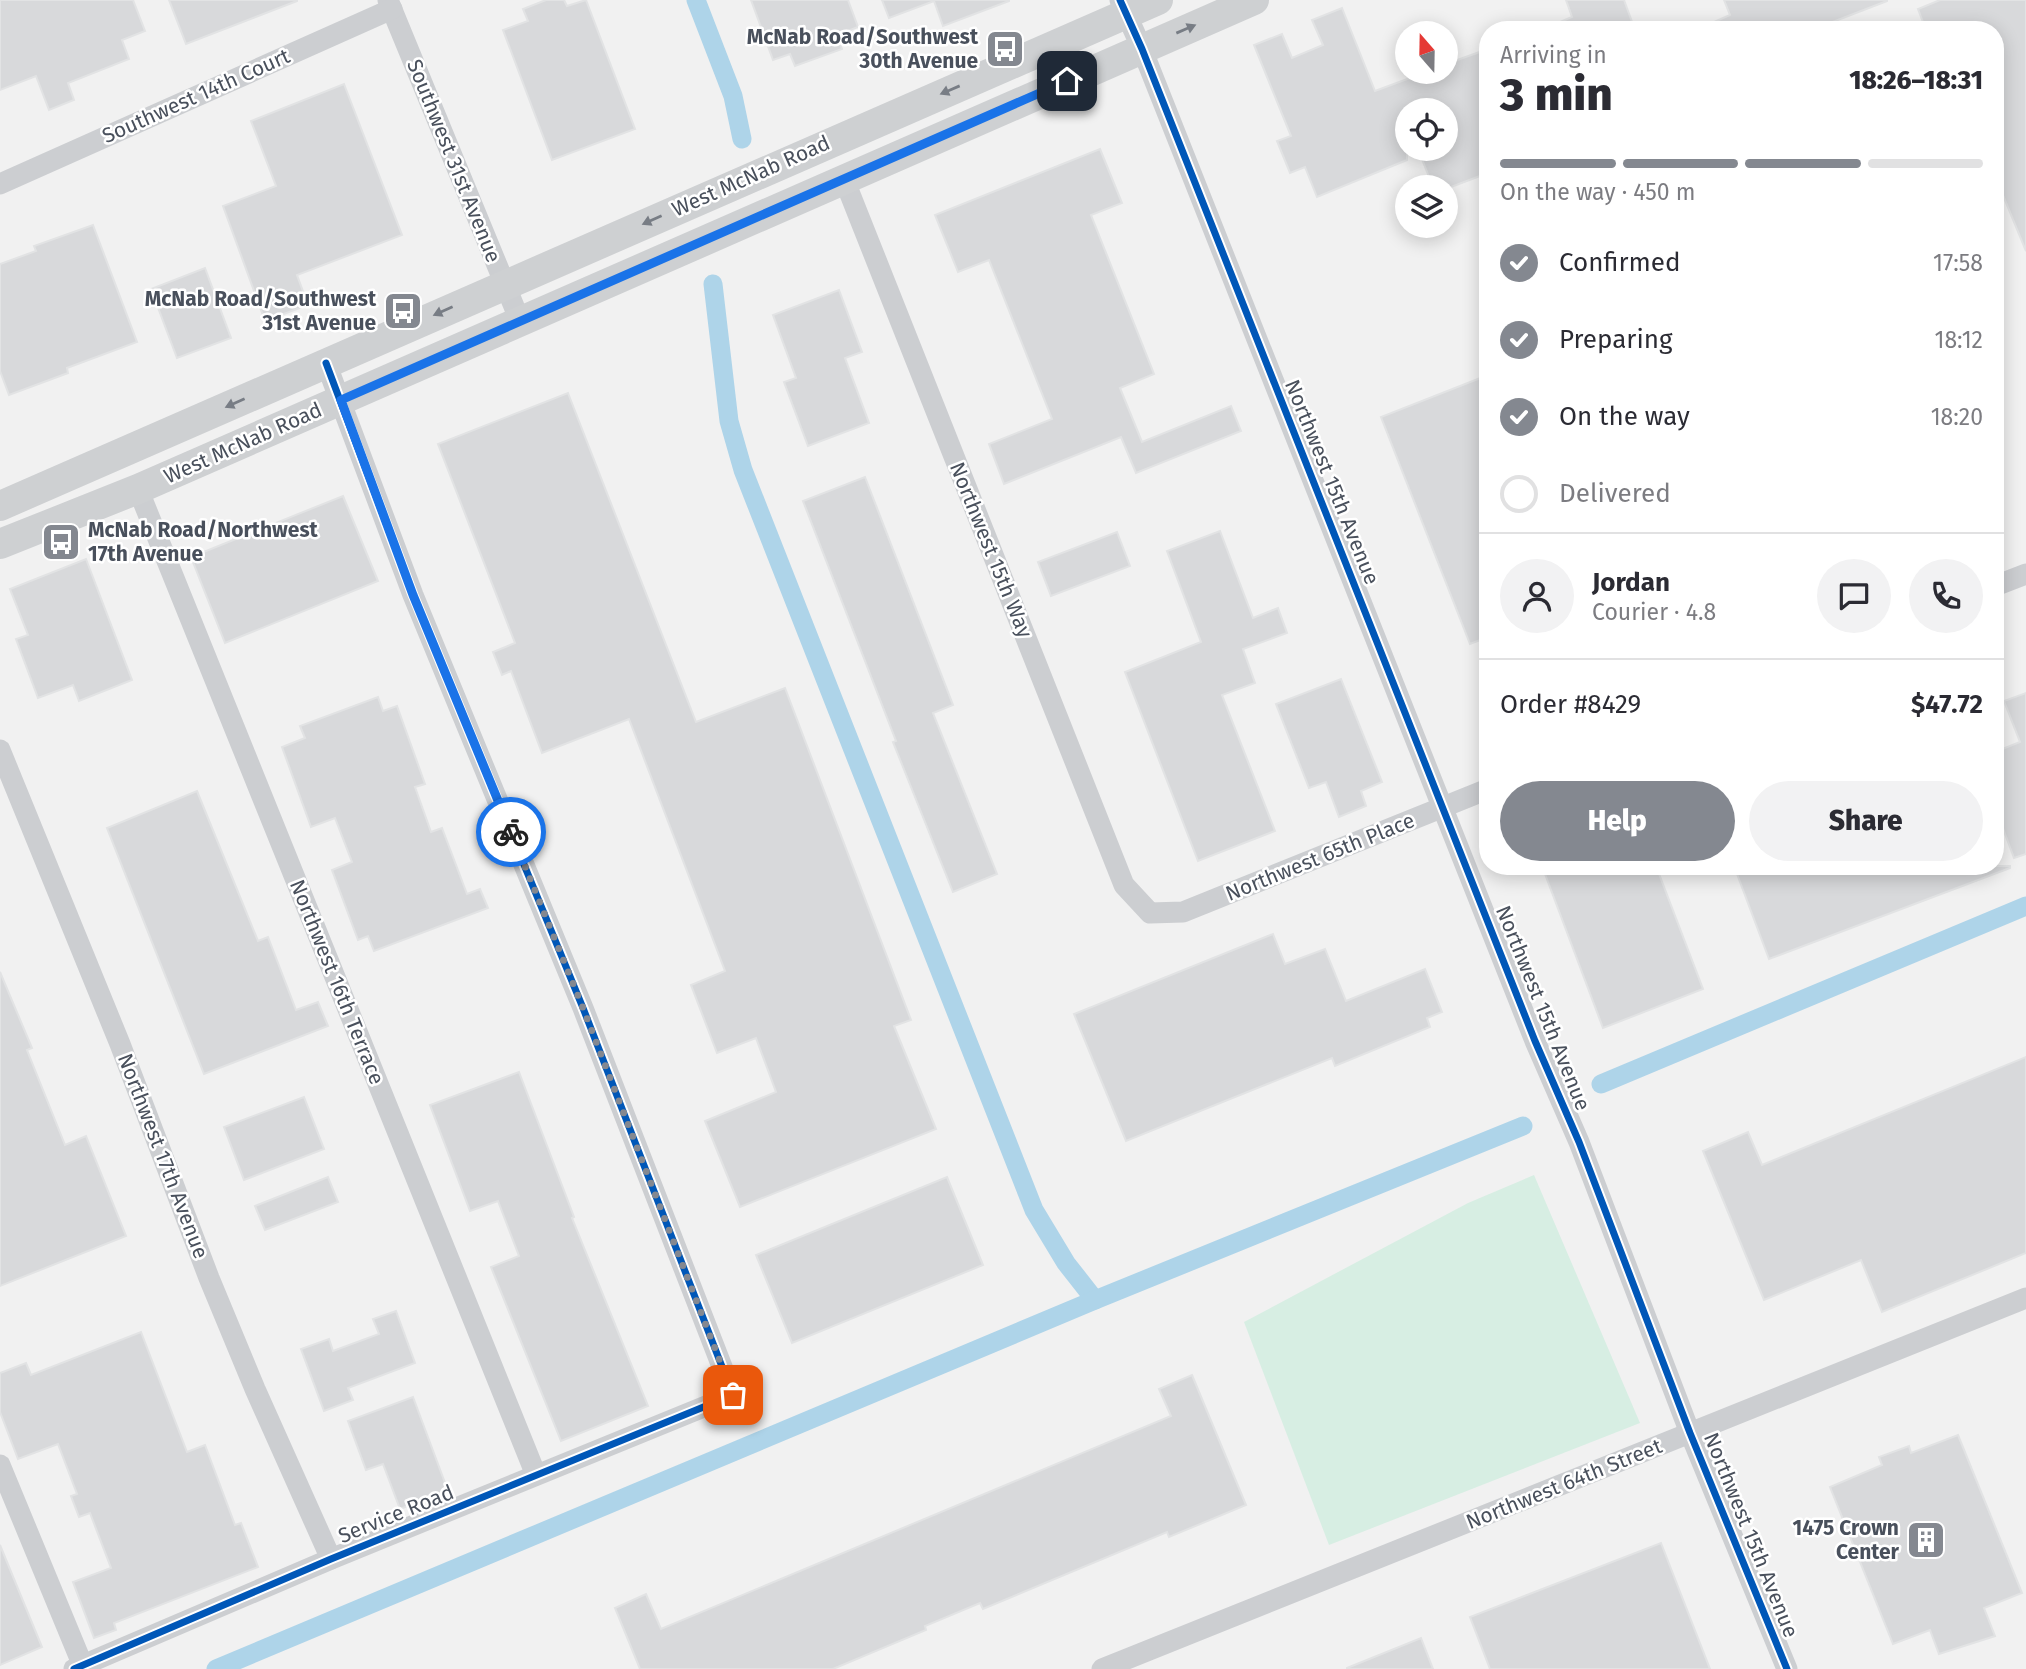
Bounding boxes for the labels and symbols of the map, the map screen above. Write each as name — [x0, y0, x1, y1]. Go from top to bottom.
north arrow — [1395, 21, 1458, 84]
place label: McNab Road/Southwest 30th Avenue — [747, 24, 979, 74]
one-way arrow — [1176, 24, 1197, 35]
bus stop icon: McNab Road/Southwest 30th Avenue — [984, 28, 1026, 70]
street label: Southwest 14th Court — [98, 43, 294, 149]
pin — [1037, 51, 1097, 111]
street label: Southwest 31st Avenue — [401, 56, 507, 266]
one-way arrow — [940, 85, 961, 96]
street label: West McNab Road — [668, 130, 834, 222]
one-way arrow — [642, 214, 662, 226]
place label: McNab Road/Southwest 31st Avenue — [145, 286, 377, 336]
bus stop icon: McNab Road/Southwest 31st Avenue — [382, 290, 424, 332]
one-way arrow — [433, 306, 454, 317]
street label: Northwest 15th Avenue — [1279, 376, 1385, 588]
street label: West McNab Road — [160, 397, 326, 489]
one-way arrow — [225, 398, 246, 409]
street label: Northwest 15th Way — [944, 458, 1038, 642]
place label: McNab Road/Northwest 17th Avenue — [88, 517, 319, 567]
bus stop icon: McNab Road/Northwest 17th Avenue — [40, 521, 82, 563]
courier — [476, 797, 546, 867]
street label: Northwest 65th Place — [1222, 807, 1418, 907]
street label: Northwest 16th Terrace — [284, 876, 390, 1088]
street label: Northwest 15th Avenue — [1490, 902, 1596, 1114]
street label: Northwest 17th Avenue — [112, 1050, 214, 1262]
pin — [703, 1365, 763, 1425]
street label: Northwest 15th Avenue — [1698, 1429, 1804, 1641]
street label: Northwest 64th Street — [1462, 1433, 1666, 1535]
street label: Service Road — [334, 1479, 458, 1549]
place label: 1475 Crown Center — [1792, 1515, 1900, 1565]
building icon: 1475 Crown Center — [1905, 1519, 1947, 1561]

